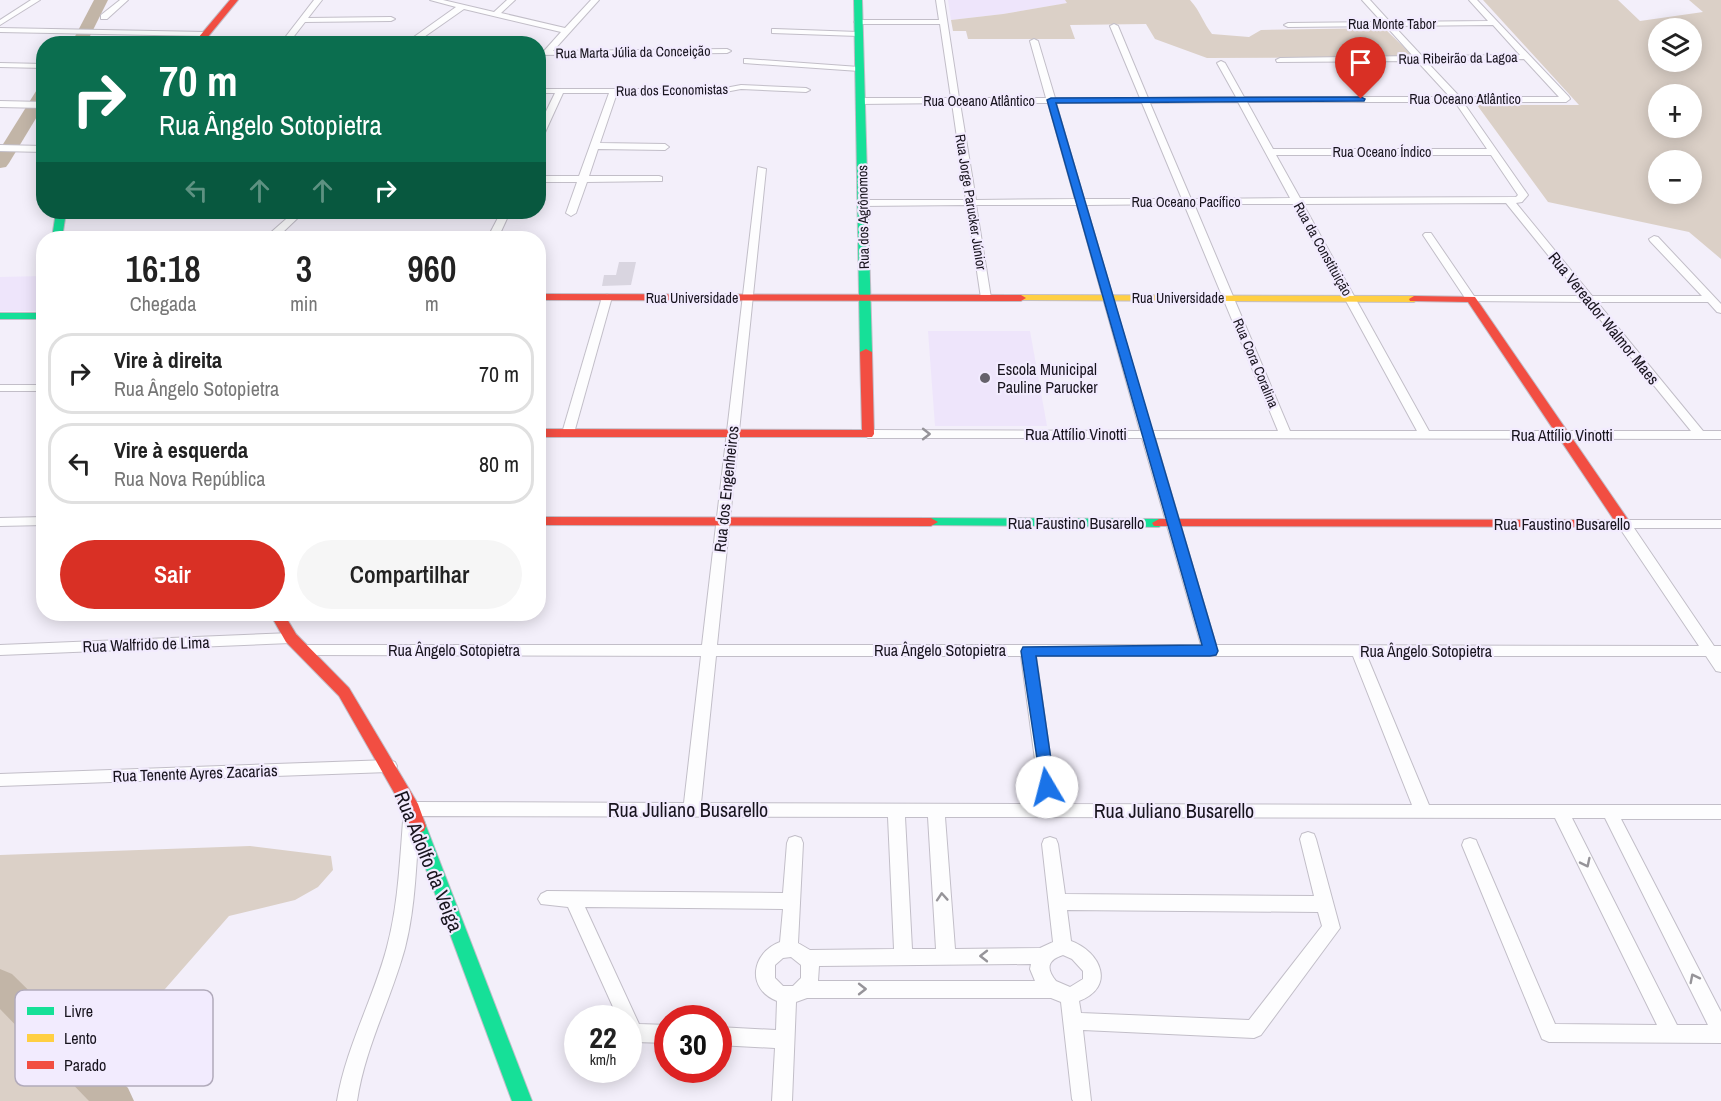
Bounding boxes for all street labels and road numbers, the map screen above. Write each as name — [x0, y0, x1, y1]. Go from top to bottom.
street label: Rua Monte Tabor — [1348, 15, 1436, 33]
street label: Rua Marta Júlia da Conceição — [555, 42, 711, 62]
street label: Rua Ribeirão da Lagoa — [1398, 48, 1518, 68]
street label: Rua dos Economistas — [616, 80, 729, 100]
street label: Rua Oceano Atlântico — [1409, 90, 1521, 108]
street label: Rua Oceano Atlântico — [923, 92, 1035, 110]
street label: Rua Jorge Parucker Júnior — [951, 133, 991, 271]
street label: Rua Oceano Índico — [1333, 143, 1431, 161]
street label: Rua dos Agrônomos — [853, 165, 873, 269]
street label: Rua Oceano Pacífico — [1131, 193, 1241, 211]
street label: Rua da Constituição — [1290, 199, 1356, 299]
street label: Rua Vereador Walmor Maes — [1544, 247, 1664, 389]
street label: Rua Universidade — [646, 289, 738, 307]
street label: Rua Universidade — [1132, 289, 1224, 307]
street label: Rua Cora Coralina — [1229, 315, 1283, 411]
street label: Rua Attílio Vinotti — [1025, 423, 1127, 445]
street label: Rua Attílio Vinotti — [1511, 424, 1613, 446]
street label: Rua dos Engenheiros — [708, 425, 744, 553]
street label: Rua Faustino Busarello — [1008, 512, 1144, 534]
street label: Rua Faustino Busarello — [1494, 513, 1630, 535]
street label: Rua Walfrido de Lima — [82, 631, 211, 657]
street label: Rua Ângelo Sotopietra — [388, 639, 521, 661]
street label: Rua Ângelo Sotopietra — [874, 639, 1007, 661]
street label: Rua Ângelo Sotopietra — [1360, 640, 1493, 662]
street label: Rua Tenente Ayres Zacarias — [112, 759, 278, 787]
street label: Rua Adolfo da Veiga — [388, 787, 470, 935]
street label: Rua Juliano Busarello — [608, 796, 768, 823]
street label: Rua Juliano Busarello — [1094, 797, 1254, 824]

